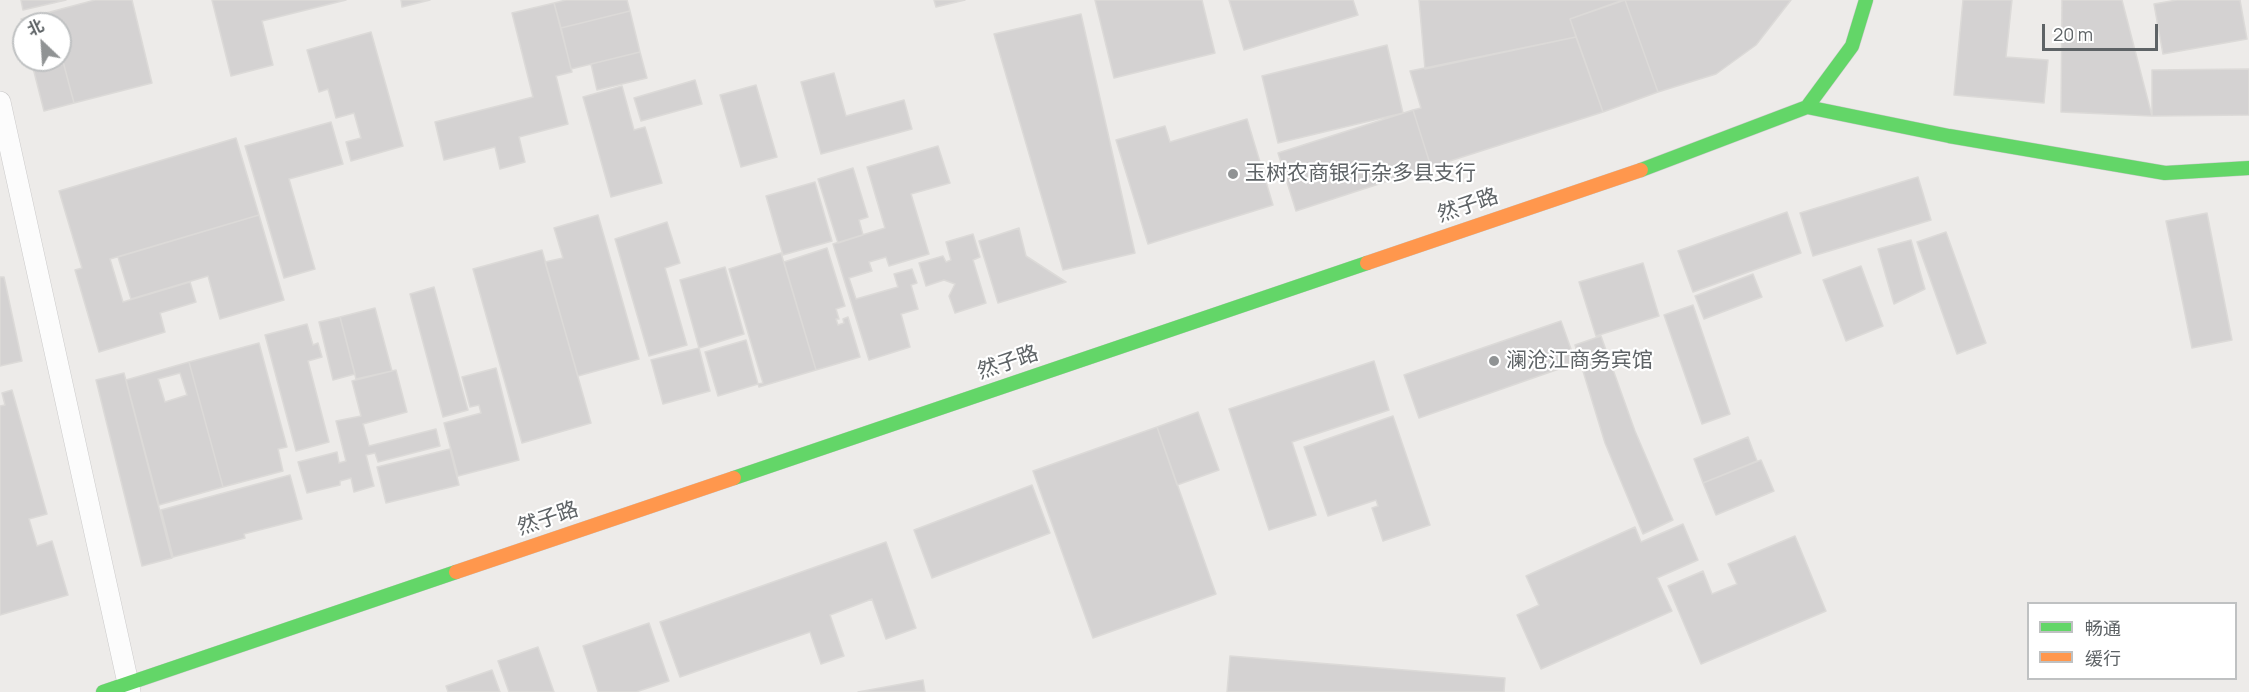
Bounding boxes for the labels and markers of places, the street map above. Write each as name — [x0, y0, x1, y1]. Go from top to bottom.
place label: 玉树农商银行杂多县支行 — [1245, 161, 1476, 187]
marker: 玉树农商银行杂多县支行 — [1226, 167, 1240, 181]
place label: 澜沧江商务宾馆 — [1506, 348, 1653, 374]
marker: 澜沧江商务宾馆 — [1487, 354, 1501, 368]

